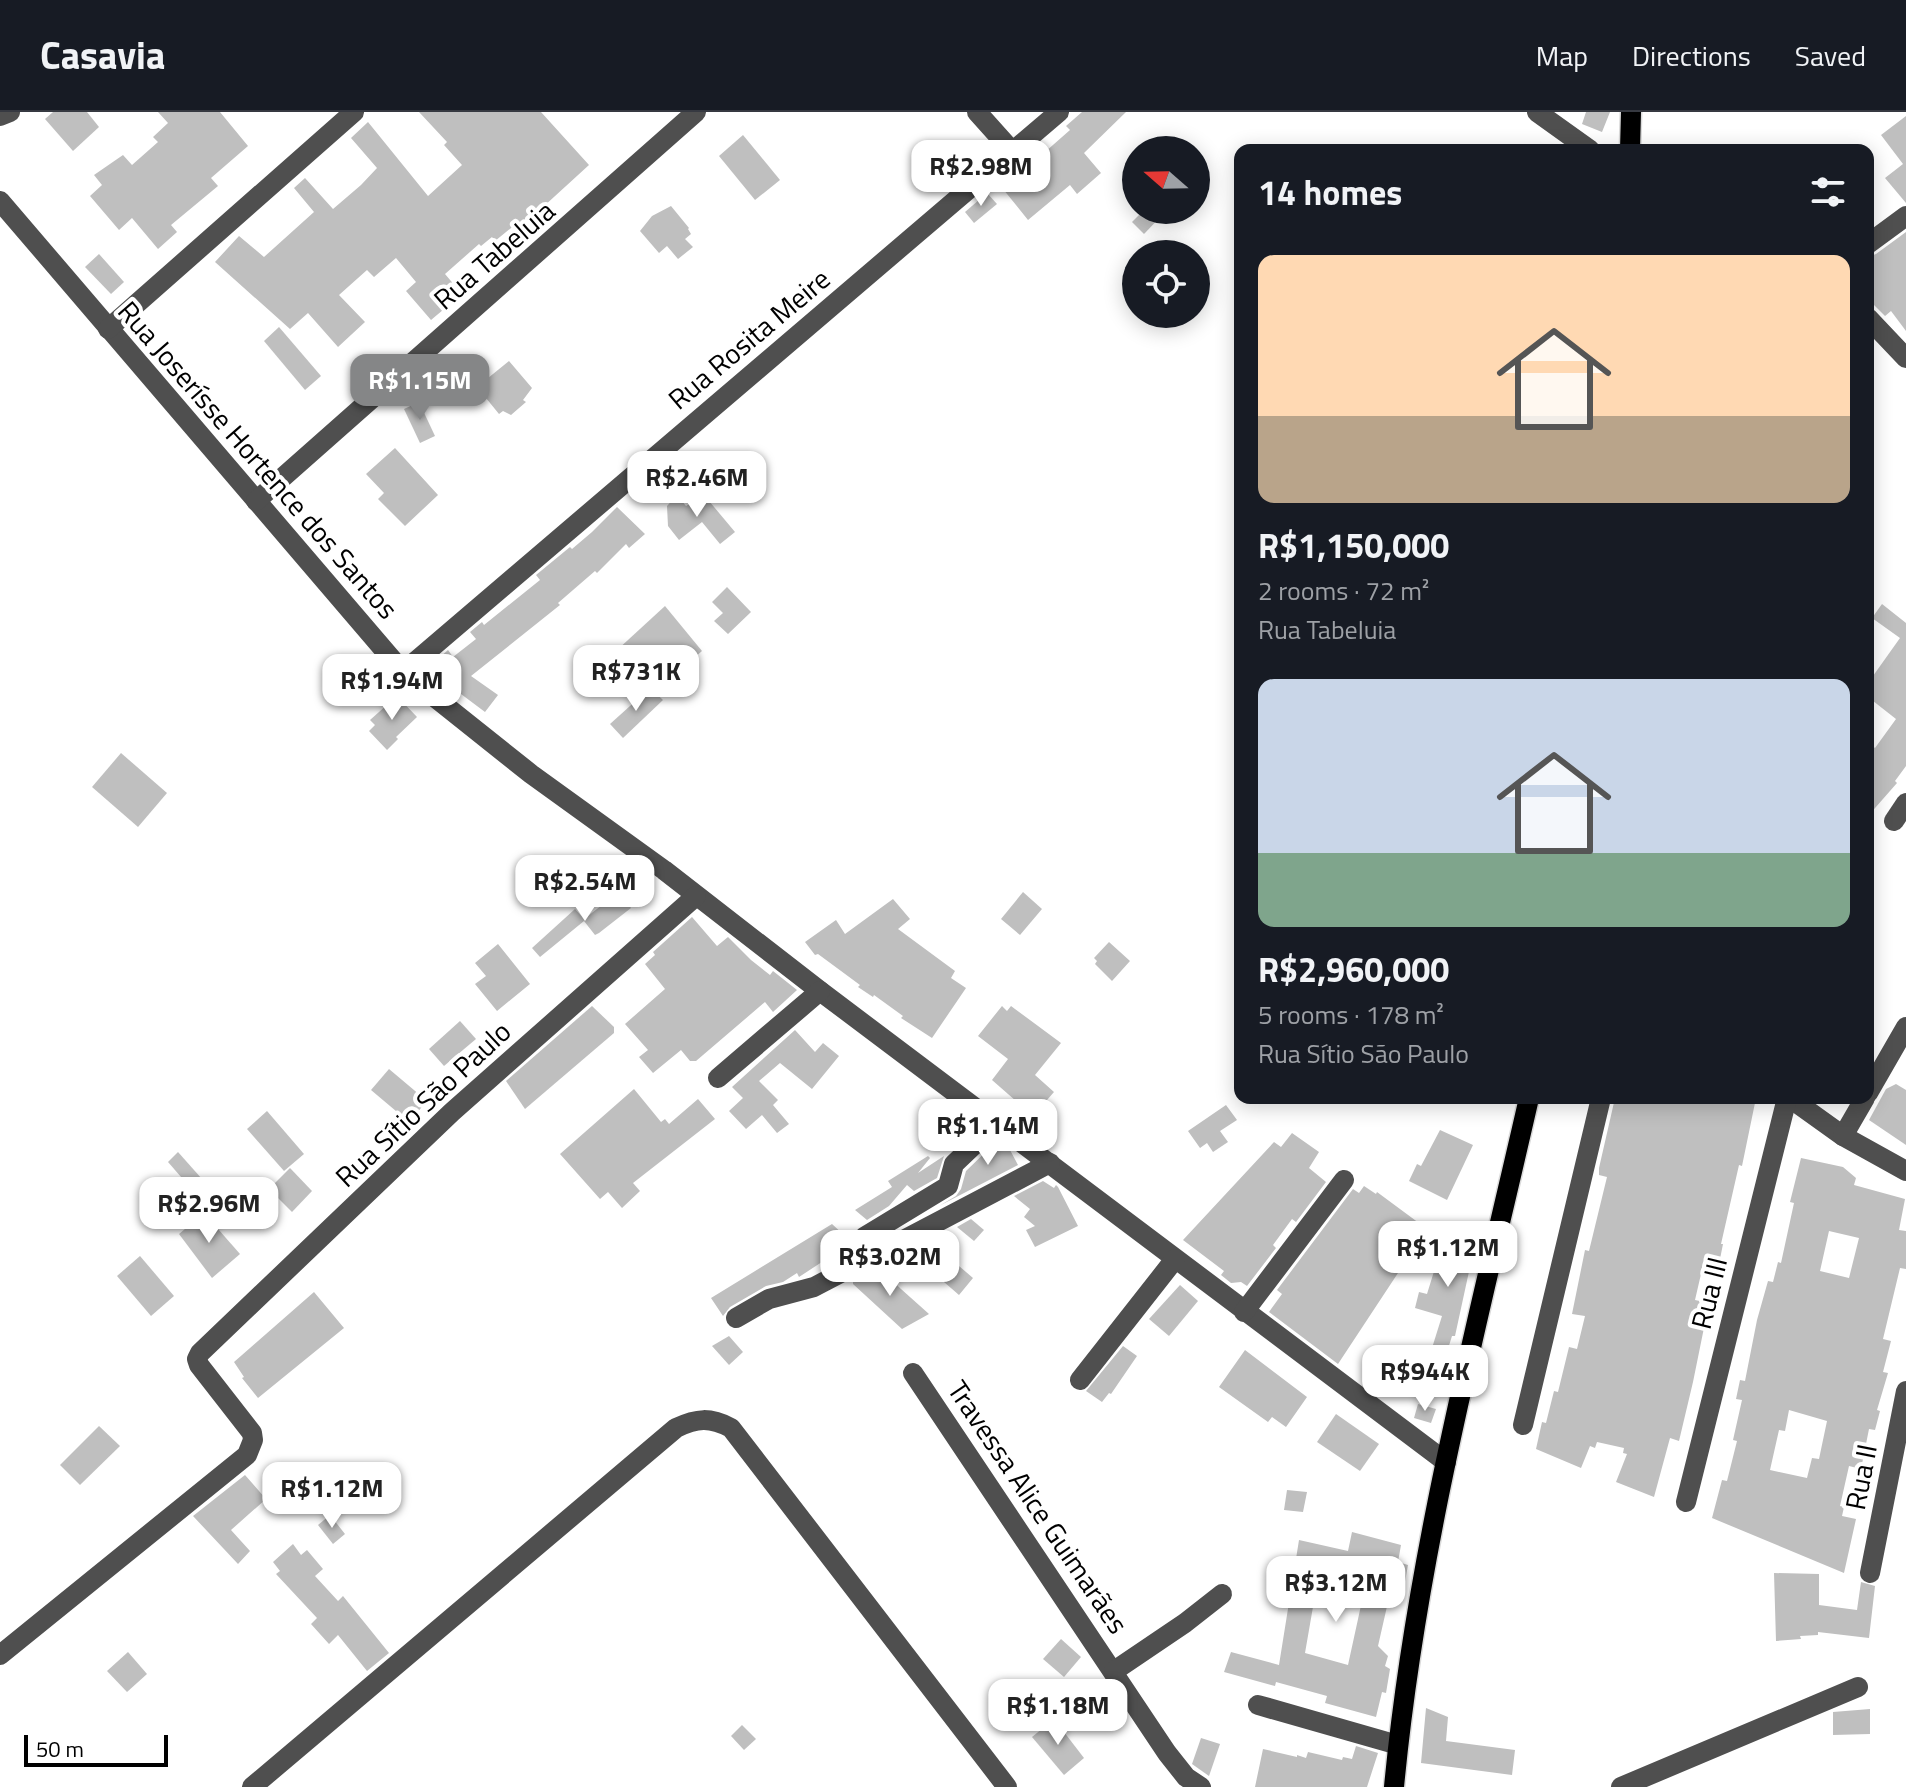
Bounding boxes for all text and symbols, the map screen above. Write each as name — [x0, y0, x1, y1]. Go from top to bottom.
text: Casavia — [40, 26, 165, 84]
text: Map — [1536, 34, 1588, 77]
text: Directions — [1632, 34, 1751, 77]
text: Saved — [1795, 34, 1866, 77]
north arrow — [1122, 136, 1210, 224]
map controls — [1122, 136, 1210, 328]
pin: R$2.98M — [907, 140, 1055, 208]
text: R$2.98M — [929, 146, 1033, 185]
text: 14 homes — [1258, 166, 1402, 218]
icon: filters — [1806, 170, 1850, 214]
street label: Rua Tabeluia — [423, 190, 564, 320]
button: locate — [1122, 240, 1210, 328]
street label: Rua Rosita Meire — [658, 258, 839, 419]
street label: Rua Joserísse Hortence dos Santos — [108, 291, 409, 628]
icon: home — [1482, 307, 1626, 451]
pin: R$1.15M — [346, 354, 494, 422]
text: R$1.15M — [368, 360, 472, 399]
pin: R$2.46M — [623, 451, 771, 519]
text: R$2.46M — [645, 457, 749, 496]
text: R$1,150,000 — [1258, 519, 1449, 571]
text: 2 rooms · 72 m² — [1258, 571, 1429, 610]
text: Rua Tabeluia — [1258, 610, 1396, 649]
pin: R$731K — [571, 645, 701, 713]
text: R$731K — [591, 651, 681, 690]
pin: R$1.94M — [318, 654, 466, 722]
text: R$1.94M — [340, 660, 444, 699]
icon: home — [1482, 731, 1626, 875]
pin: R$2.54M — [511, 855, 659, 923]
text: R$2.54M — [533, 861, 637, 900]
text: R$2,960,000 — [1258, 943, 1449, 995]
text: 5 rooms · 178 m² — [1258, 995, 1444, 1034]
street label: Rua Sítio São Paulo — [325, 1010, 520, 1197]
text: Rua Sítio São Paulo — [1258, 1034, 1469, 1073]
pin: R$1.14M — [914, 1099, 1062, 1167]
text: R$1.14M — [936, 1105, 1040, 1144]
pin: R$2.96M — [135, 1177, 283, 1245]
text: R$2.96M — [157, 1183, 261, 1222]
pin: R$1.12M — [1374, 1221, 1522, 1289]
text: R$1.12M — [1396, 1227, 1500, 1266]
pin: R$3.02M — [816, 1230, 964, 1298]
text: R$3.02M — [838, 1236, 942, 1275]
street label: Rua III — [1679, 1252, 1738, 1333]
pin: R$944K — [1360, 1345, 1490, 1413]
text: R$944K — [1380, 1351, 1470, 1390]
street label: Travessa Alice Guimarães — [937, 1371, 1139, 1642]
street label: Rua II — [1833, 1440, 1888, 1513]
pin: R$1.12M — [258, 1462, 406, 1530]
text: R$1.12M — [280, 1468, 384, 1507]
pin: R$3.12M — [1262, 1556, 1410, 1624]
text: R$3.12M — [1284, 1562, 1388, 1601]
pin: R$1.18M — [984, 1679, 1132, 1747]
text: R$1.18M — [1006, 1685, 1110, 1724]
scale bar — [24, 1731, 168, 1767]
text: 50 m — [36, 1732, 84, 1766]

